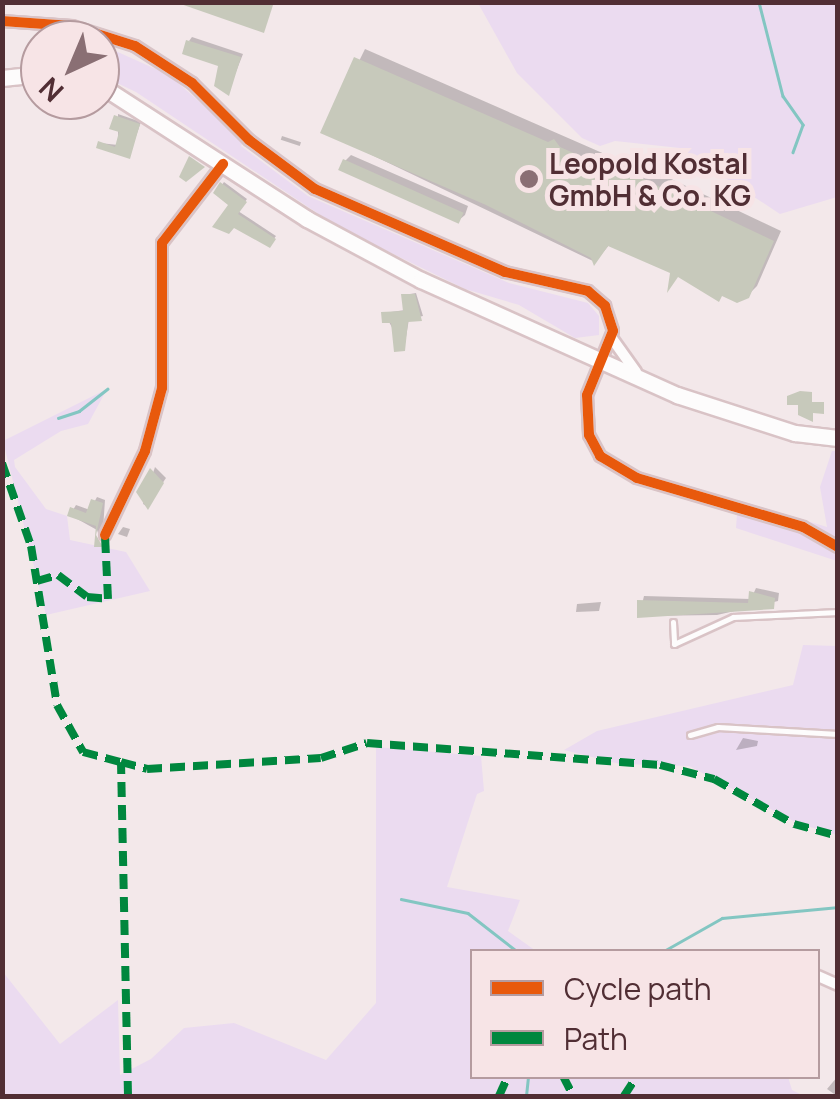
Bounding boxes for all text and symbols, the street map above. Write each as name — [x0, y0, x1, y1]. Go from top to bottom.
north arrow — [20, 20, 120, 120]
text: N — [30, 69, 71, 111]
place label: Leopold Kostal GmbH & Co. KG — [549, 146, 751, 212]
marker: Leopold Kostal GmbH & Co. KG — [518, 168, 540, 190]
legend — [470, 949, 820, 1079]
text: Cycle path — [564, 968, 712, 1009]
text: Path — [564, 1018, 628, 1059]

